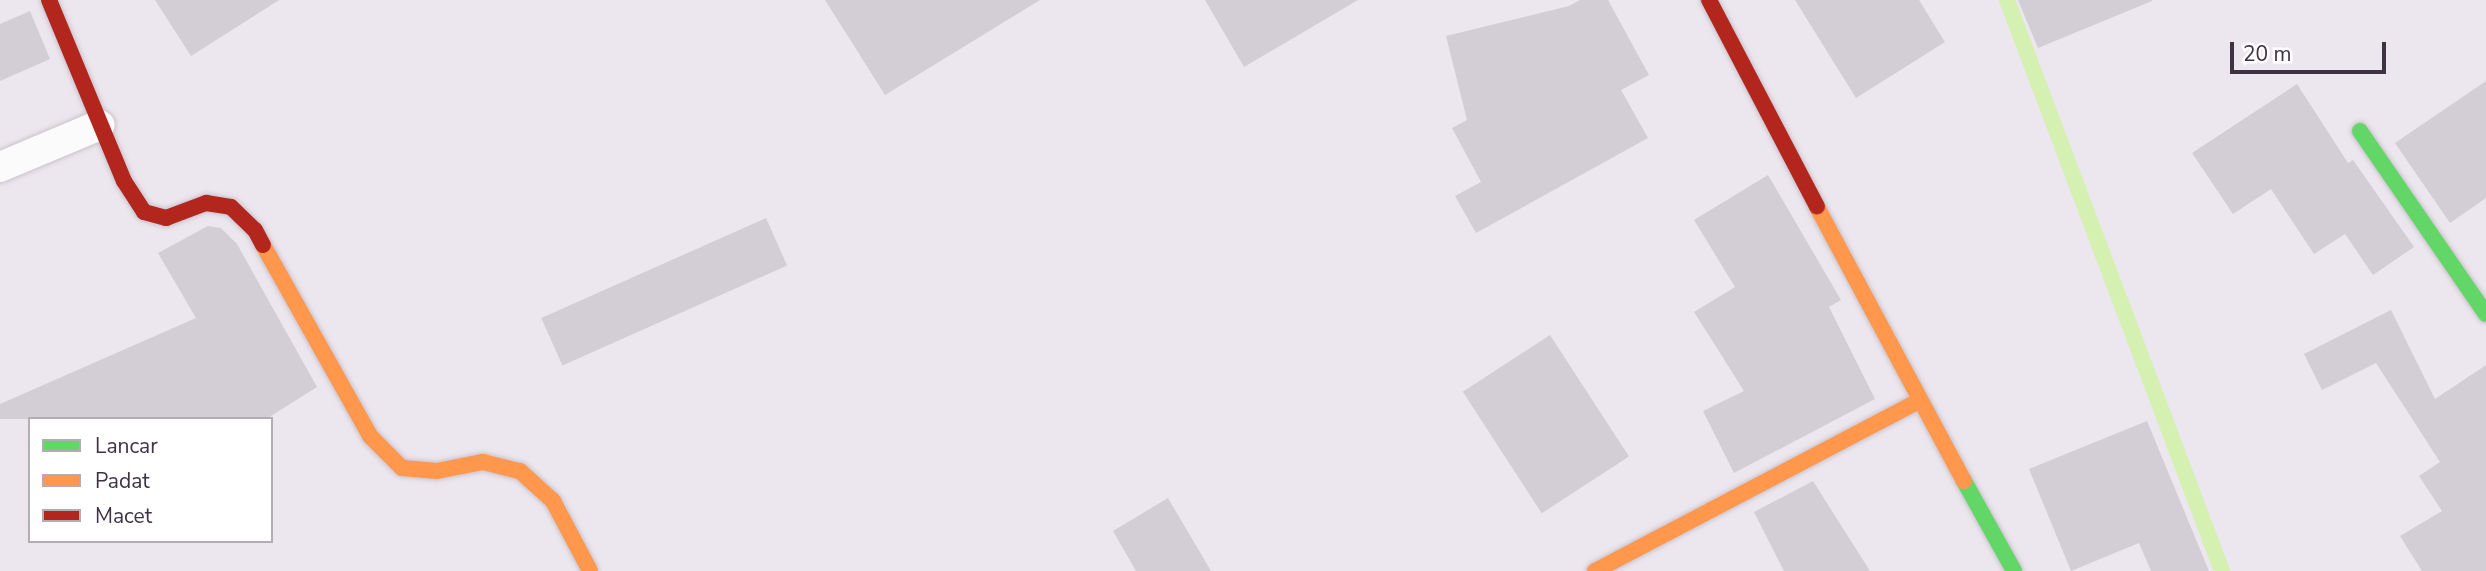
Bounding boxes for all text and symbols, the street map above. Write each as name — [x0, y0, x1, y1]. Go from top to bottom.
scale bar — [2234, 28, 2390, 72]
text: 20 m — [2243, 40, 2292, 68]
legend — [28, 417, 273, 543]
text: Lancar — [95, 432, 158, 460]
text: Padat — [95, 467, 150, 495]
text: Macet — [95, 502, 152, 530]

